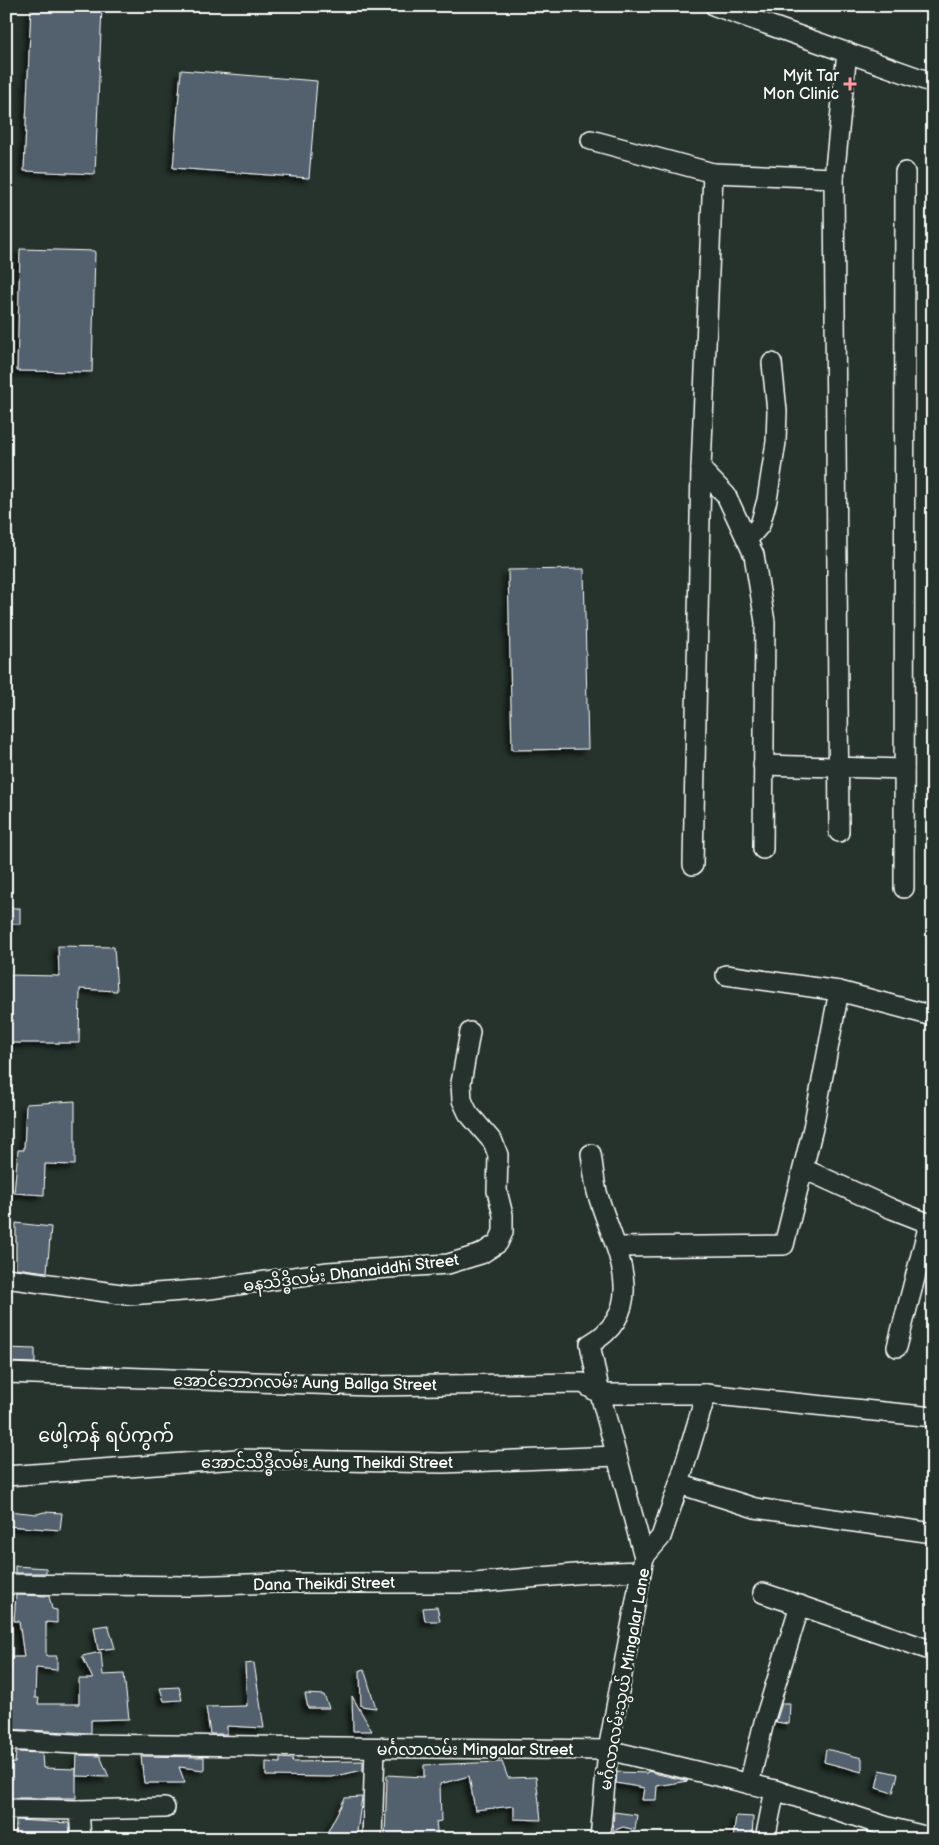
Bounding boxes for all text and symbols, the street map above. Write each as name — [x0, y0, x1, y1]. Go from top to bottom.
place label: Myit Tar Mon Clinic — [763, 67, 839, 104]
marker: Myit Tar Mon Clinic — [843, 77, 857, 91]
street label: ဓနသိဒ္ဓိလမ်း Dhanaiddhi Street — [242, 1248, 461, 1300]
street label: အောင်ဘောဂလမ်း Aung Ballga Street — [173, 1369, 437, 1395]
district label: ဖေါ့ကန် ရပ်ကွက် — [38, 1421, 174, 1451]
street label: အောင်သိဒ္ဓိလမ်း Aung Theikdi Street — [201, 1451, 453, 1476]
street label: မင်္ဂလာလမ်းသွယ် Mingalar Lane — [594, 1566, 657, 1792]
street label: Dana Theikdi Street — [253, 1574, 395, 1595]
street label: မင်္ဂလာလမ်း Mingalar Street — [377, 1738, 573, 1760]

